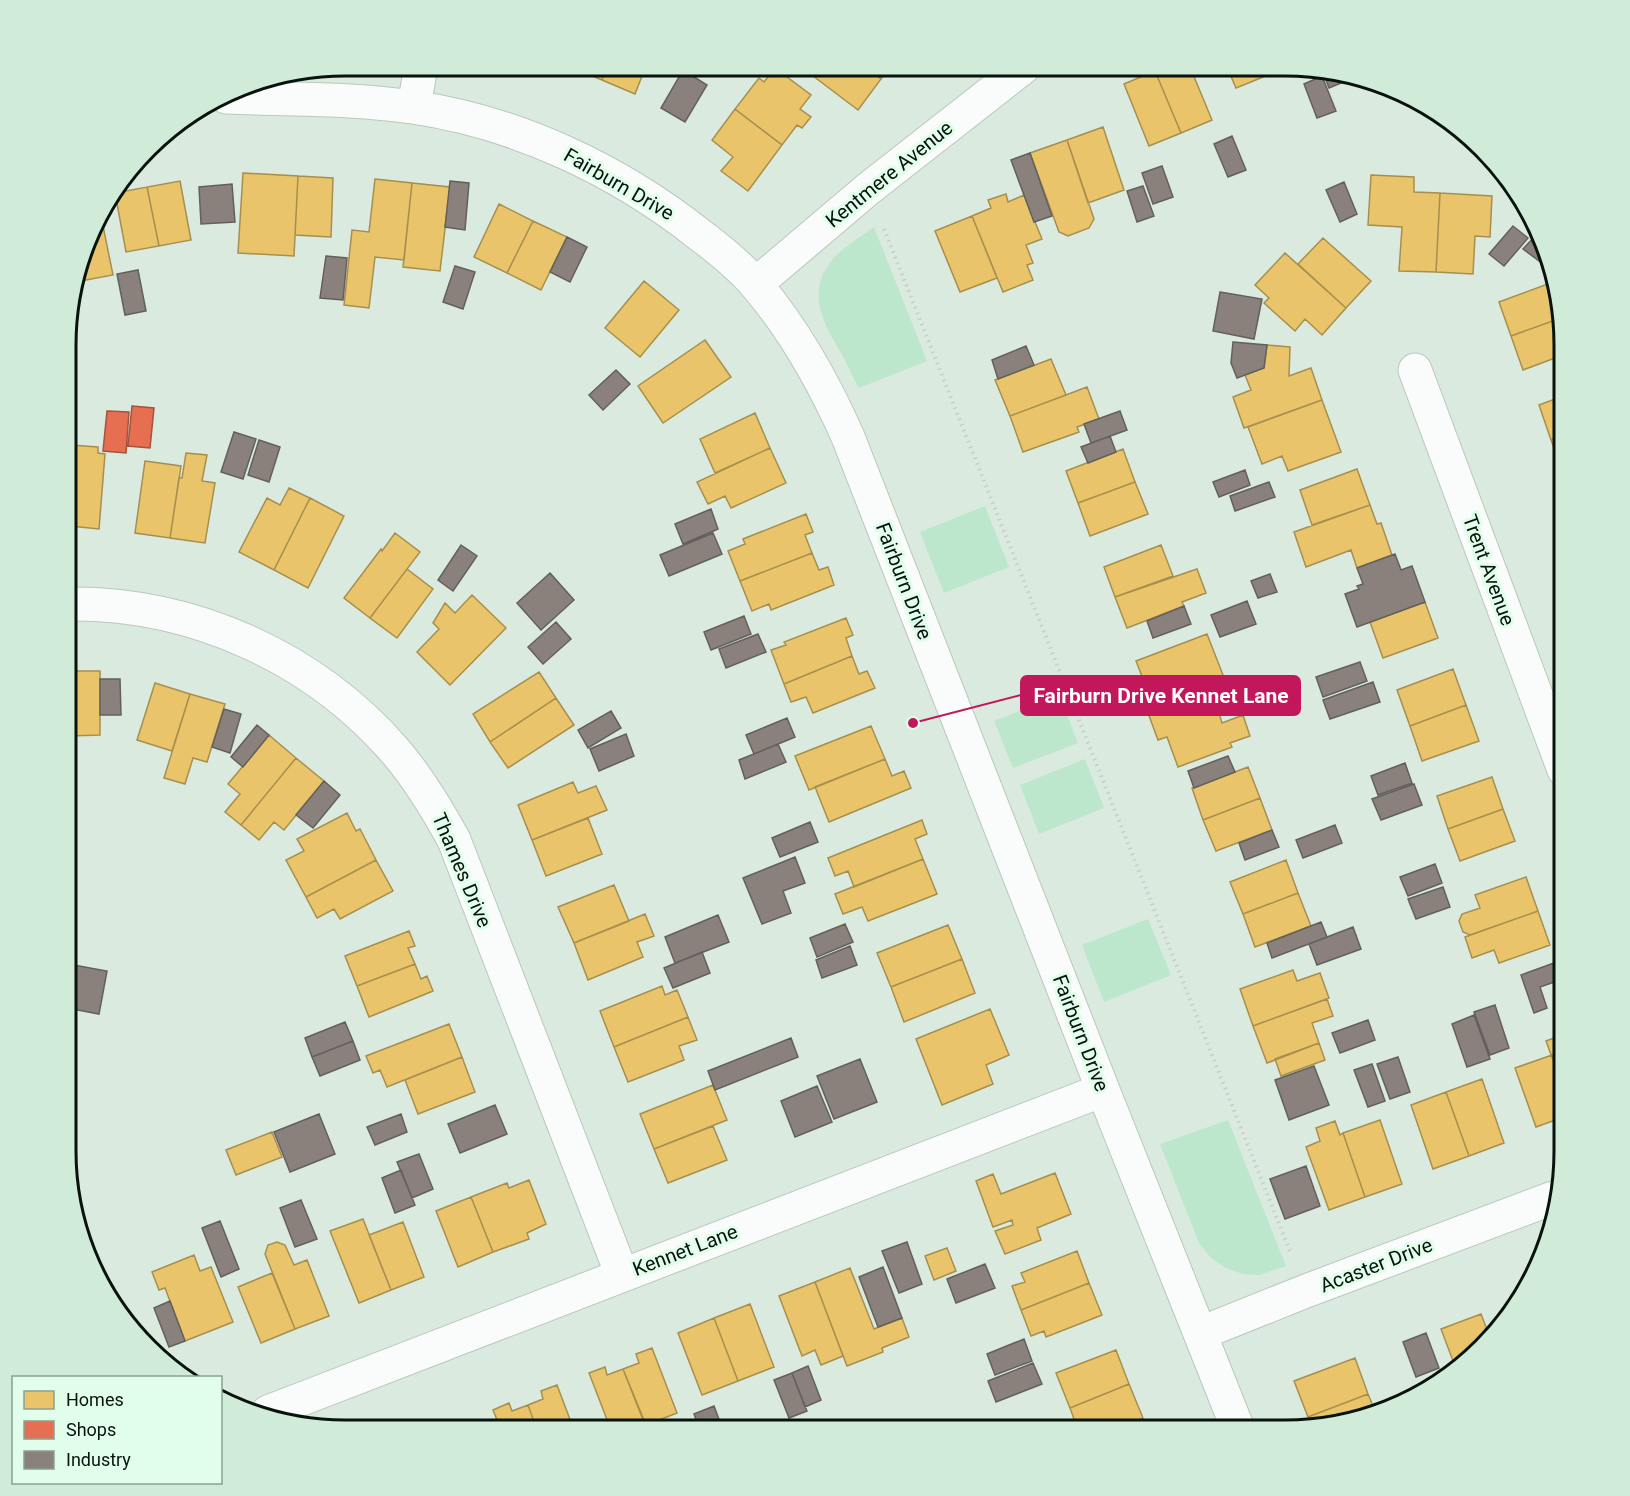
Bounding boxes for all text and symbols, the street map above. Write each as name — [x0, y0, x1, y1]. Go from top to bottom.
street label: Kentmere Avenue — [821, 116, 957, 232]
street label: Fairburn Drive — [560, 143, 678, 225]
street label: Trent Avenue — [1458, 511, 1520, 629]
street label: Fairburn Drive — [871, 519, 937, 643]
callout: Fairburn Drive Kennet Lane — [1021, 676, 1300, 715]
text: Fairburn Drive Kennet Lane — [1033, 684, 1289, 708]
street label: Thames Drive — [427, 809, 497, 931]
street label: Fairburn Drive — [1048, 971, 1114, 1095]
street label: Kennet Lane — [629, 1219, 741, 1281]
street label: Acaster Drive — [1316, 1233, 1436, 1297]
legend — [12, 1376, 222, 1484]
text: Homes — [66, 1389, 124, 1410]
text: Shops — [66, 1419, 116, 1440]
text: Industry — [66, 1449, 131, 1470]

